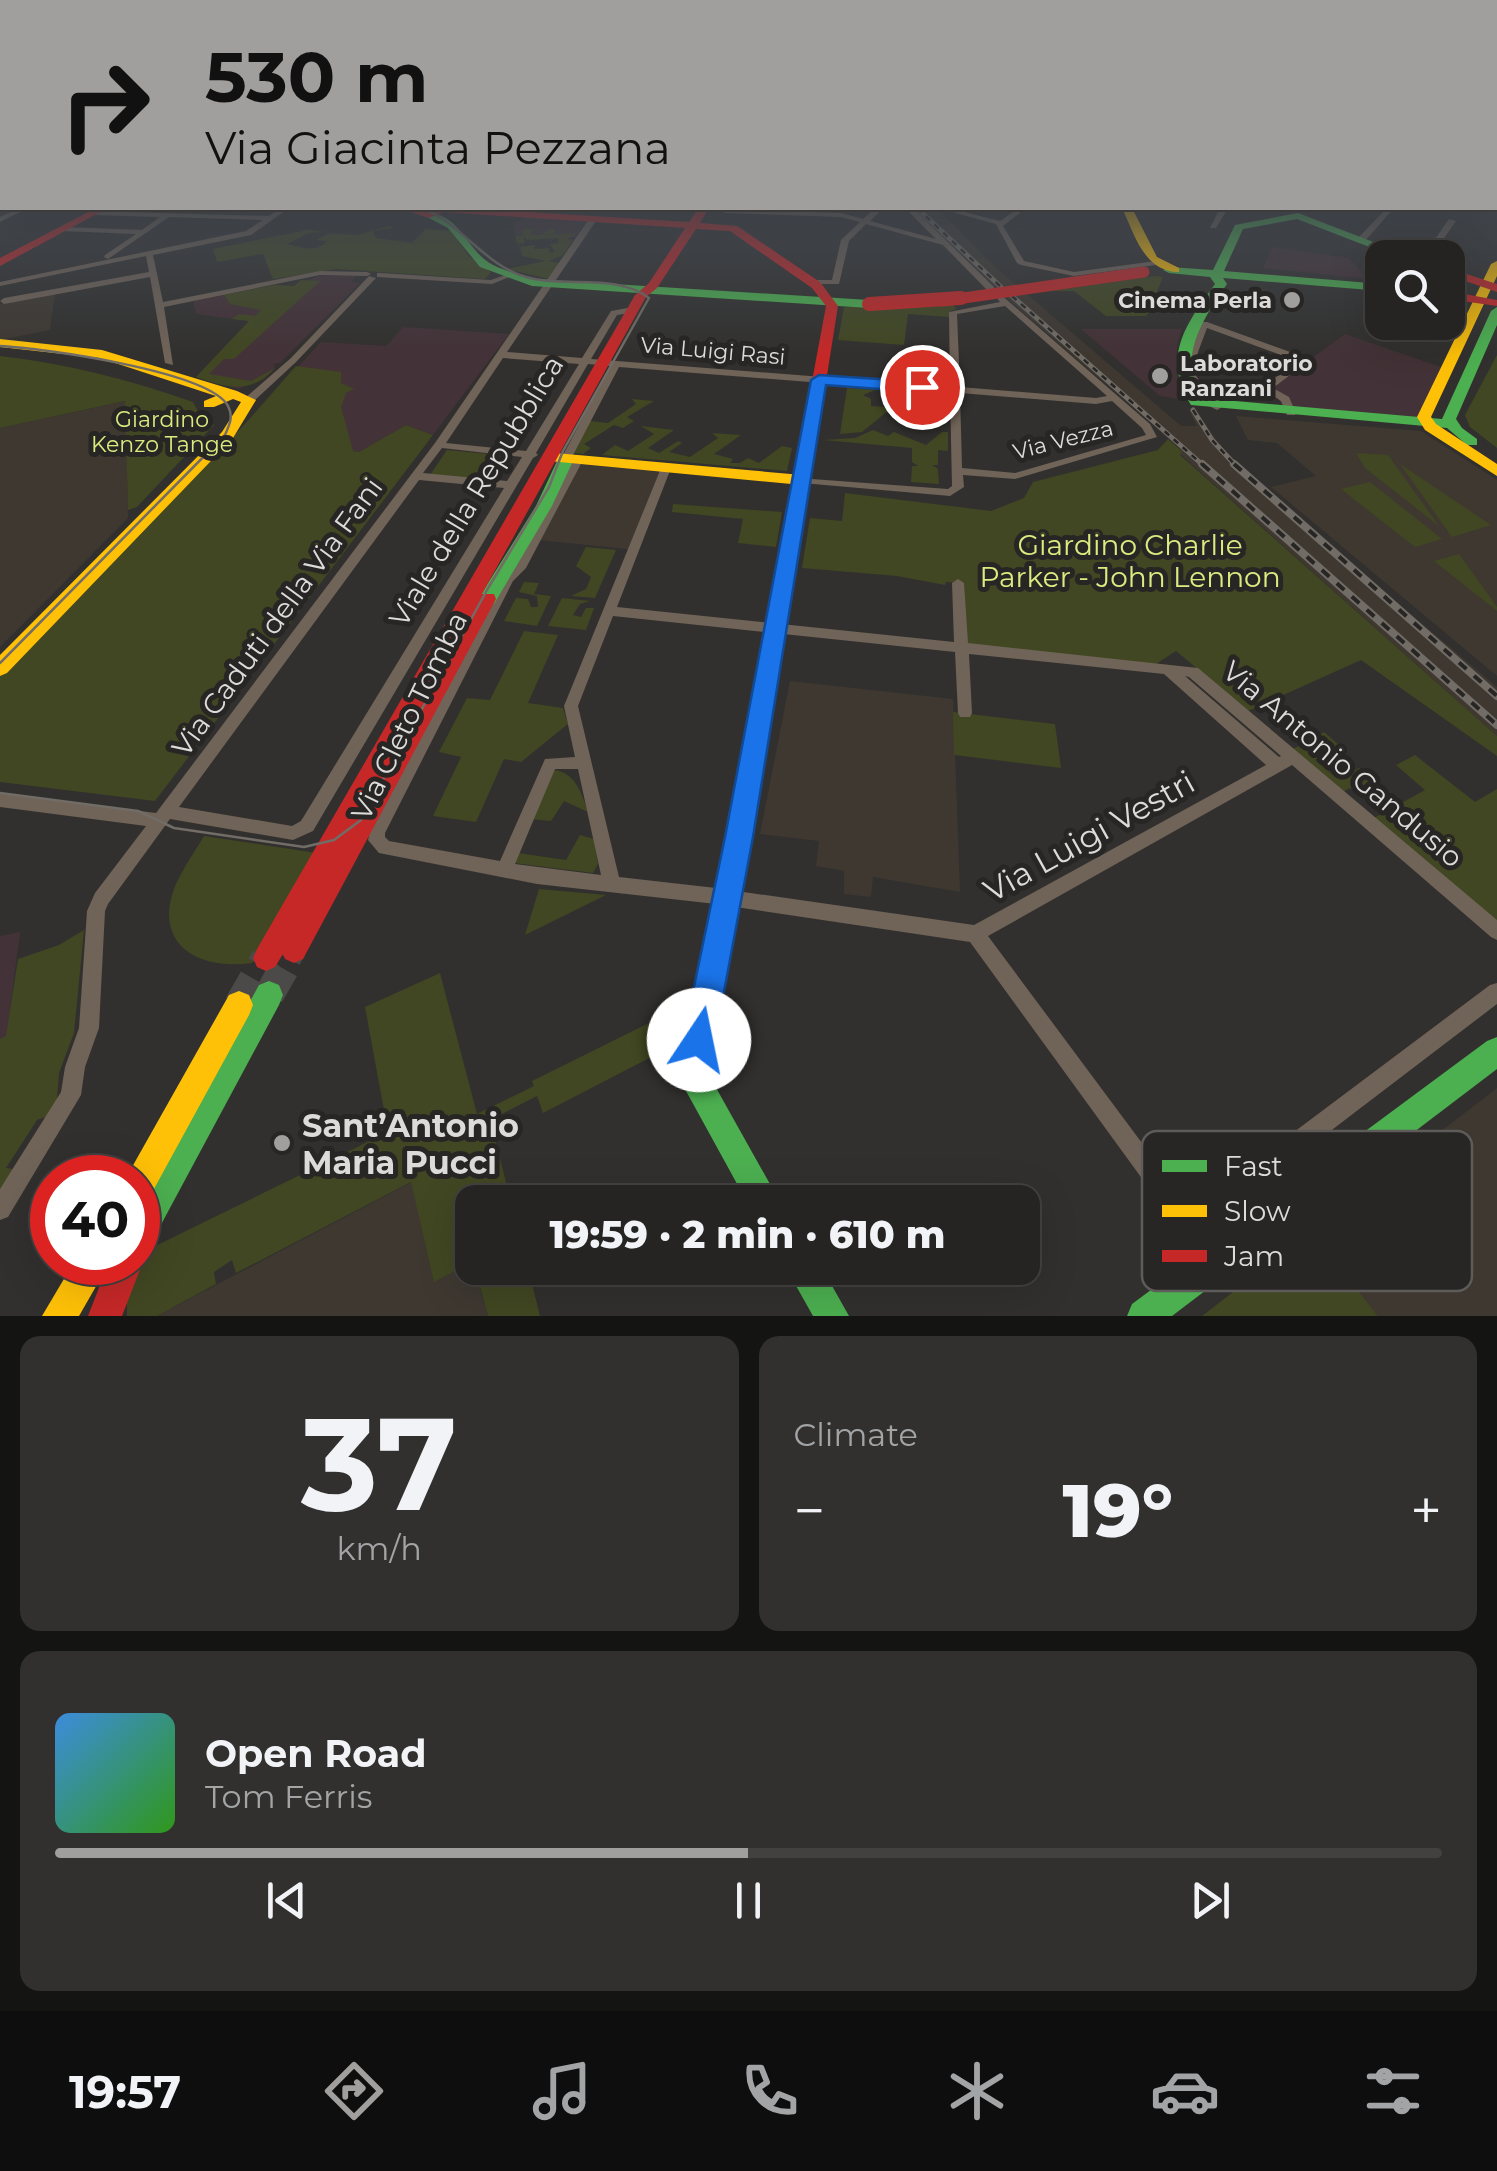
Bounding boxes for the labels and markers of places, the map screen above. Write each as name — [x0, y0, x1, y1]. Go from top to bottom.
place label: Cinema Perla — [1118, 287, 1272, 314]
marker: Cinema Perla — [1281, 289, 1303, 311]
pin — [880, 345, 965, 430]
place label: Laboratorio Ranzani — [1180, 350, 1313, 402]
marker: Laboratorio Ranzani — [1149, 365, 1171, 387]
place label: Sant’Antonio Maria Pucci — [302, 1106, 519, 1182]
marker: Sant’Antonio Maria Pucci — [271, 1132, 293, 1154]

